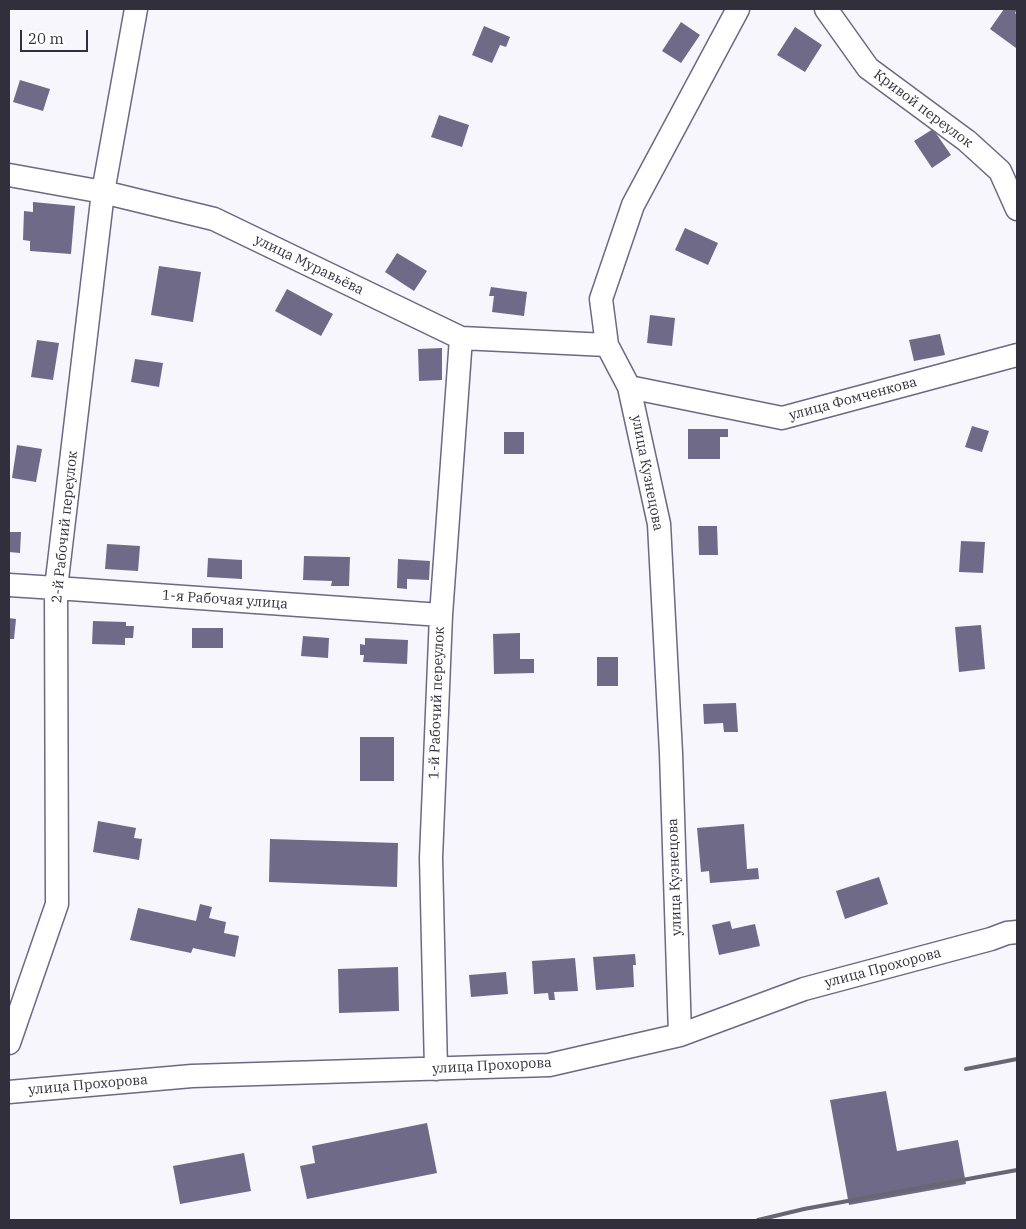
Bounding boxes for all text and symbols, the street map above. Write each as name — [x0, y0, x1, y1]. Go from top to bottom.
scale bar — [22, 20, 90, 52]
text: 20 m — [28, 29, 64, 48]
street label: Кривой переулок — [870, 66, 976, 152]
street label: улица Муравьёва — [252, 231, 366, 299]
street label: улица Фомченкова — [787, 374, 919, 424]
street label: улица Кузнецова — [628, 414, 666, 532]
street label: 2-й Рабочий переулок — [49, 450, 81, 604]
street label: 1-я Рабочая улица — [161, 587, 289, 613]
street label: 1-й Рабочий переулок — [426, 626, 448, 780]
street label: улица Кузнецова — [665, 818, 685, 936]
street label: улица Прохорова — [823, 944, 943, 992]
street label: улица Прохорова — [432, 1054, 552, 1078]
street label: улица Прохорова — [28, 1071, 148, 1099]

